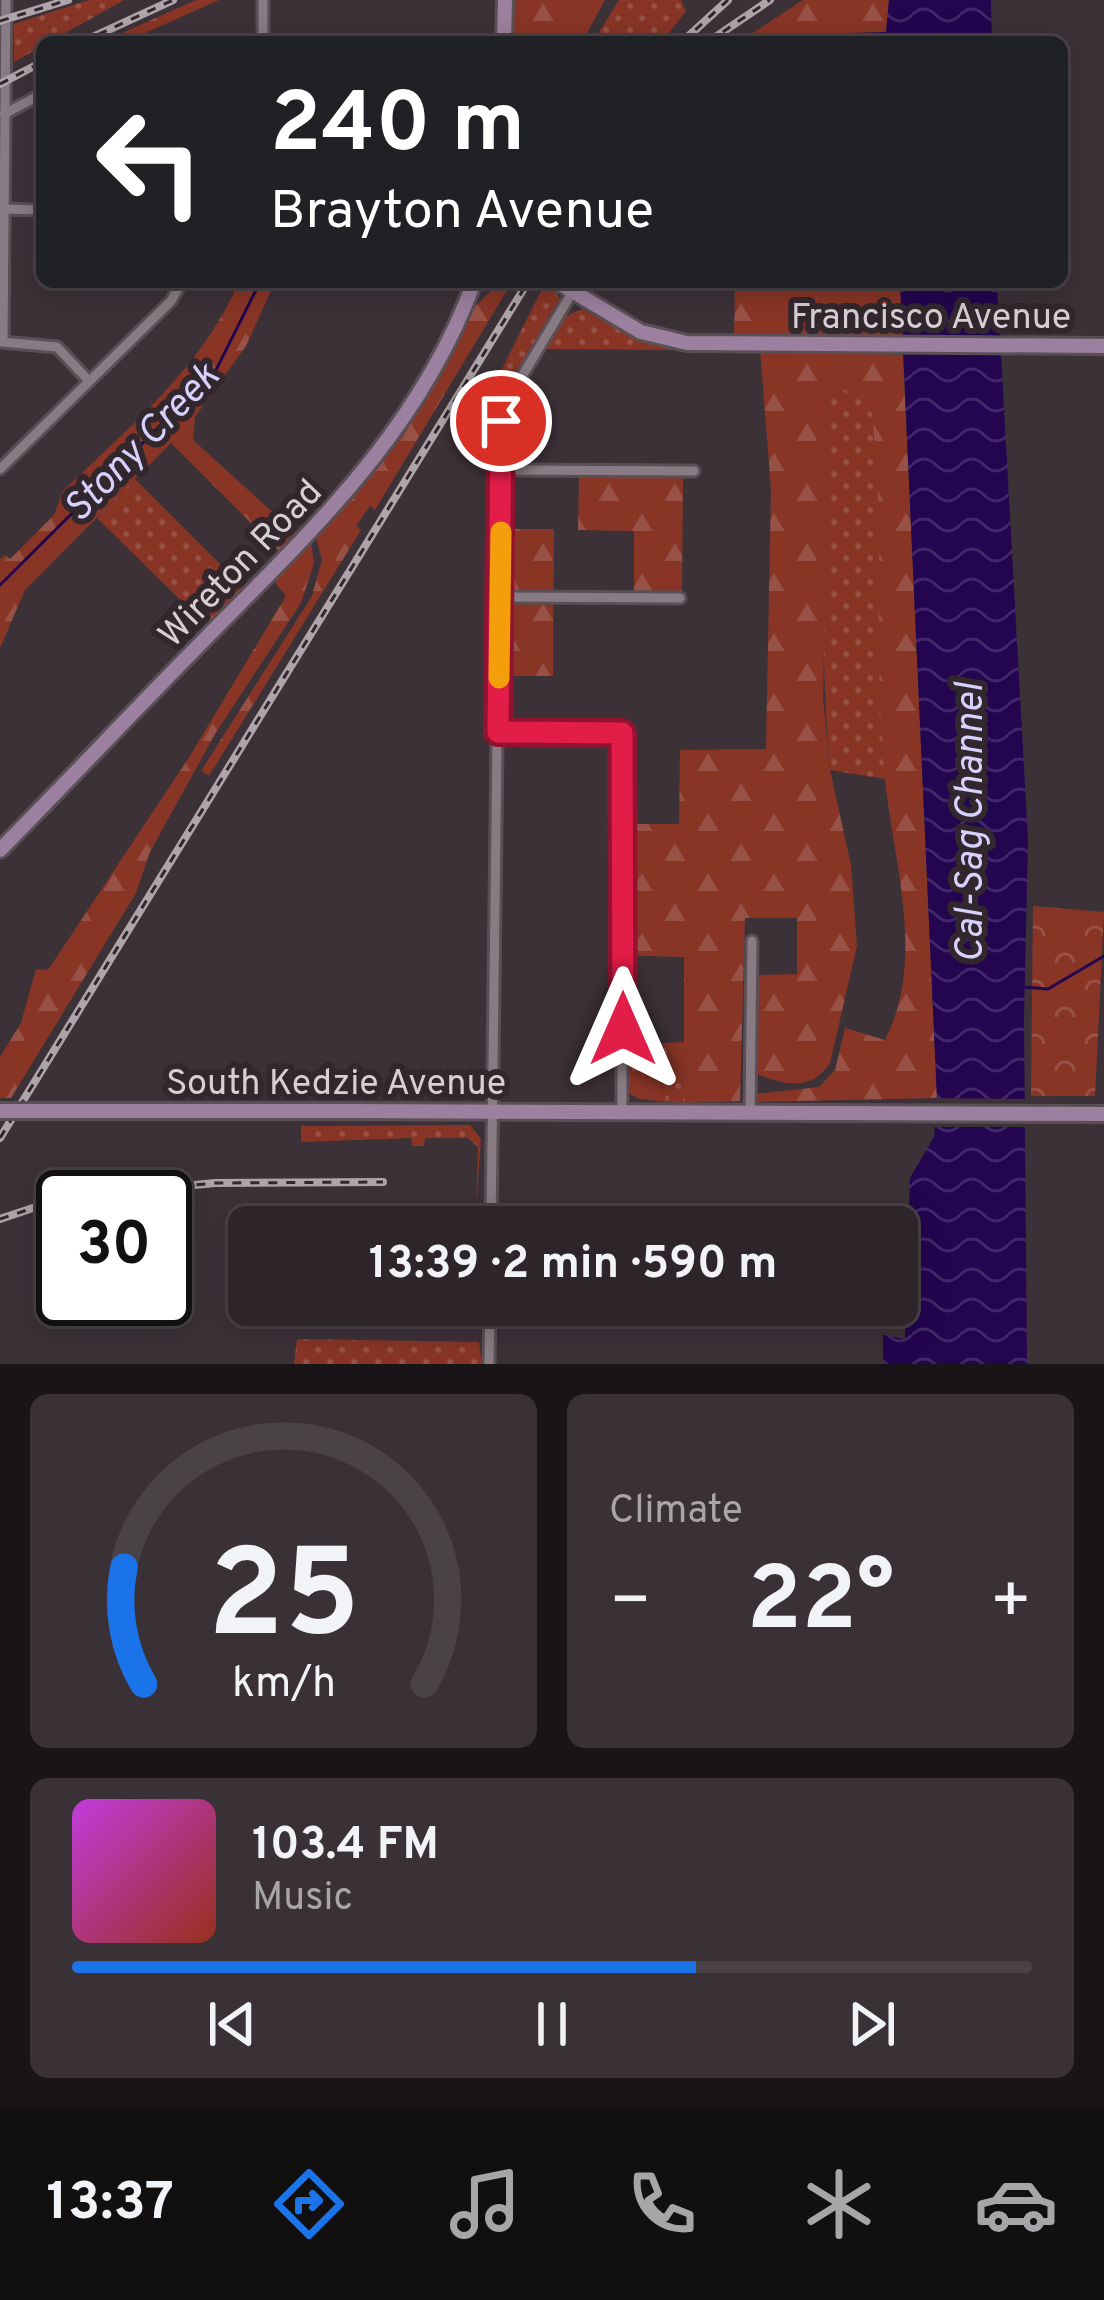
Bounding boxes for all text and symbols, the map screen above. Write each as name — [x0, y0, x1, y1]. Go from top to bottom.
text: 240 m — [270, 75, 525, 181]
icon: left — [72, 84, 228, 240]
text: Brayton Avenue — [270, 179, 654, 248]
street label: Francisco Avenue — [791, 296, 1071, 342]
water label: Stony Creek — [55, 353, 232, 534]
pin — [450, 370, 552, 472]
icon: arrive — [468, 388, 534, 454]
street label: Wireton Road — [150, 471, 334, 659]
water label: Cal-Sag Channel — [948, 681, 997, 963]
position arrow — [560, 966, 686, 1092]
street label: South Kedzie Avenue — [166, 1062, 506, 1108]
speed limit sign: 30 — [36, 1170, 192, 1326]
text: 13:39 · 2 min · 590 m — [369, 1237, 777, 1294]
text: Climate — [609, 1488, 743, 1537]
text: 25 — [207, 1523, 360, 1681]
text: 22° — [747, 1548, 894, 1661]
text: − — [609, 1563, 652, 1646]
text: + — [989, 1563, 1032, 1646]
text: km/h — [231, 1658, 336, 1712]
text: 103.4 FM — [252, 1818, 439, 1875]
text: Music — [252, 1875, 353, 1924]
icon: previous — [199, 1991, 265, 2057]
icon: pause — [519, 1991, 585, 2057]
icon: next — [839, 1991, 905, 2057]
icon: directions — [267, 2162, 351, 2246]
icon: music — [443, 2162, 527, 2246]
icon: phone — [620, 2162, 704, 2246]
icon: climate — [797, 2162, 881, 2246]
icon: car — [974, 2162, 1058, 2246]
text: 13:37 — [46, 2170, 174, 2239]

